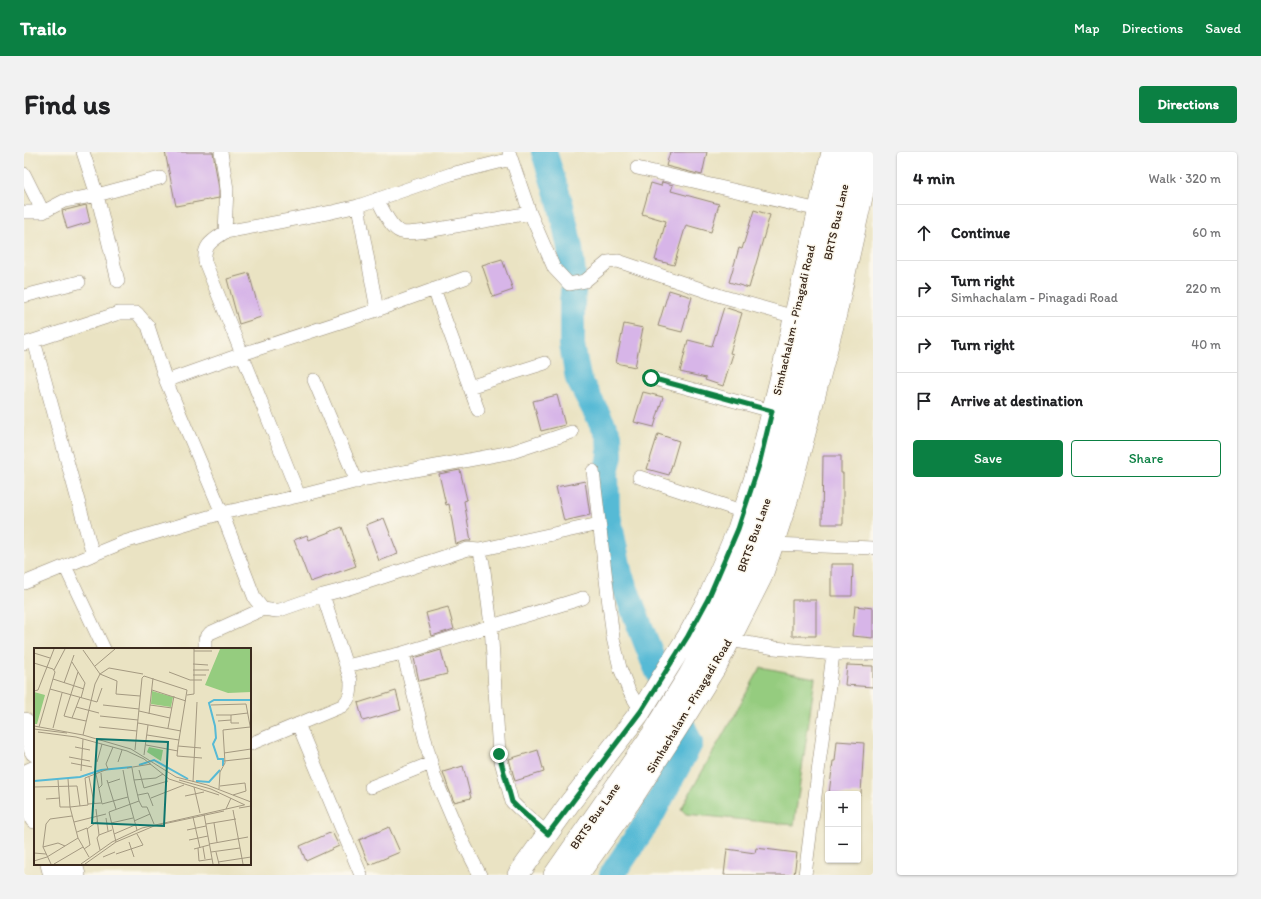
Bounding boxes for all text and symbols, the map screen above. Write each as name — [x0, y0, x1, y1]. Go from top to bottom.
text: Trailo — [20, 17, 67, 40]
text: Map — [1074, 20, 1100, 37]
text: Directions — [1122, 20, 1183, 37]
text: Saved — [1205, 20, 1241, 37]
button: Directions — [1139, 86, 1237, 123]
text: Find us — [24, 87, 111, 121]
text: 4 min — [913, 168, 955, 188]
text: Walk · 320 m — [1149, 171, 1221, 186]
street label: BRTS Bus Lane — [820, 182, 852, 261]
icon: ahead — [913, 222, 935, 244]
text: Continue — [951, 224, 1010, 242]
text: 60 m — [1192, 225, 1221, 240]
street label: Simhachalam - Pinagadi Road — [770, 243, 818, 397]
text: Turn right — [951, 272, 1015, 290]
icon: right — [913, 278, 935, 300]
text: 220 m — [1185, 281, 1221, 296]
text: Simhachalam - Pinagadi Road — [951, 290, 1118, 305]
icon: right — [913, 334, 935, 356]
text: Turn right — [951, 336, 1015, 354]
text: 40 m — [1191, 337, 1221, 352]
route start — [642, 369, 660, 387]
icon: arrive — [913, 390, 935, 412]
text: Arrive at destination — [951, 392, 1083, 410]
button: Save — [913, 440, 1063, 477]
button: Share — [1071, 440, 1221, 477]
street label: BRTS Bus Lane — [734, 496, 774, 574]
street label: Simhachalam - Pinagadi Road — [643, 636, 735, 776]
inset map — [34, 648, 251, 865]
route end — [490, 745, 508, 763]
street label: BRTS Bus Lane — [567, 780, 623, 852]
map controls — [825, 791, 861, 863]
button: + — [825, 791, 861, 827]
button: − — [825, 827, 861, 863]

